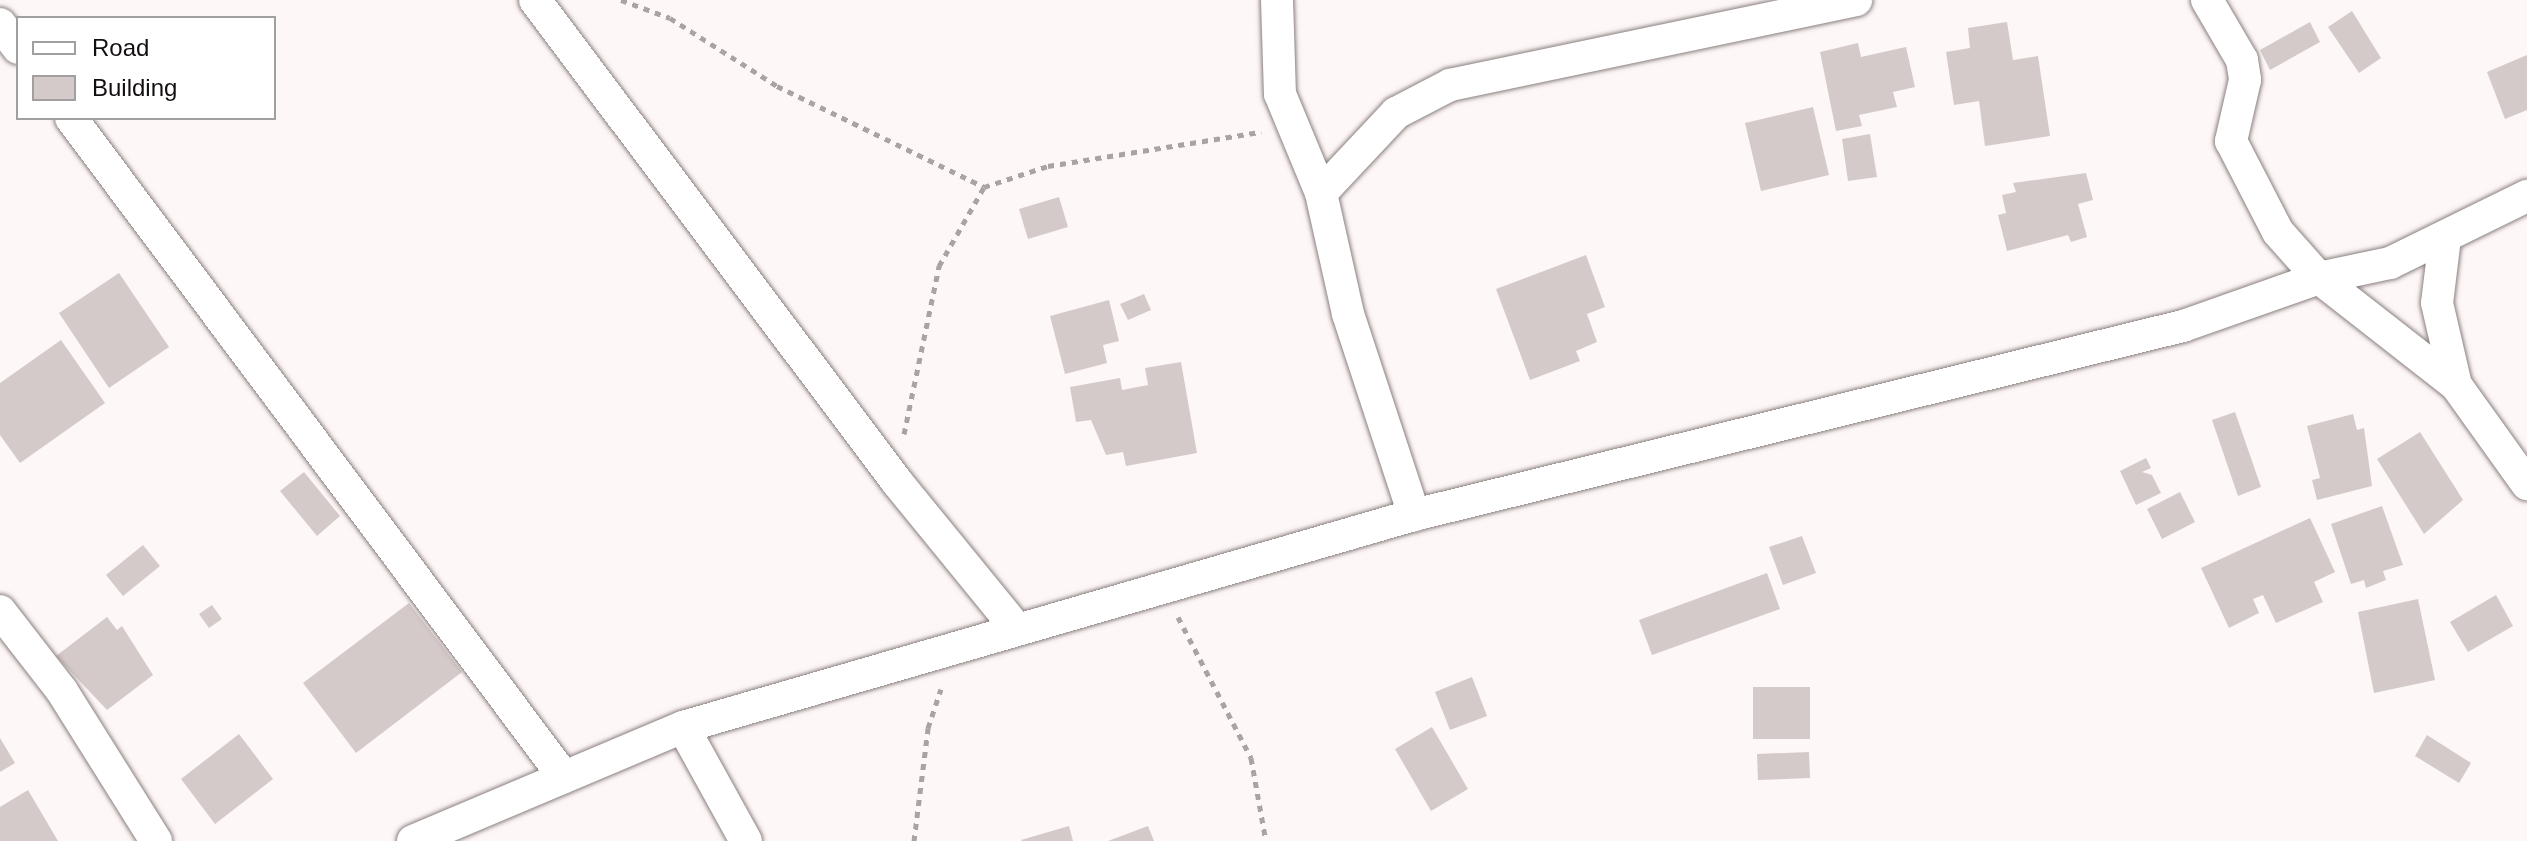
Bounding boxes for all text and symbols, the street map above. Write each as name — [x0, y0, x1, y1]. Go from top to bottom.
legend — [16, 16, 276, 120]
text: Road — [92, 34, 149, 61]
text: Building — [92, 74, 177, 101]

